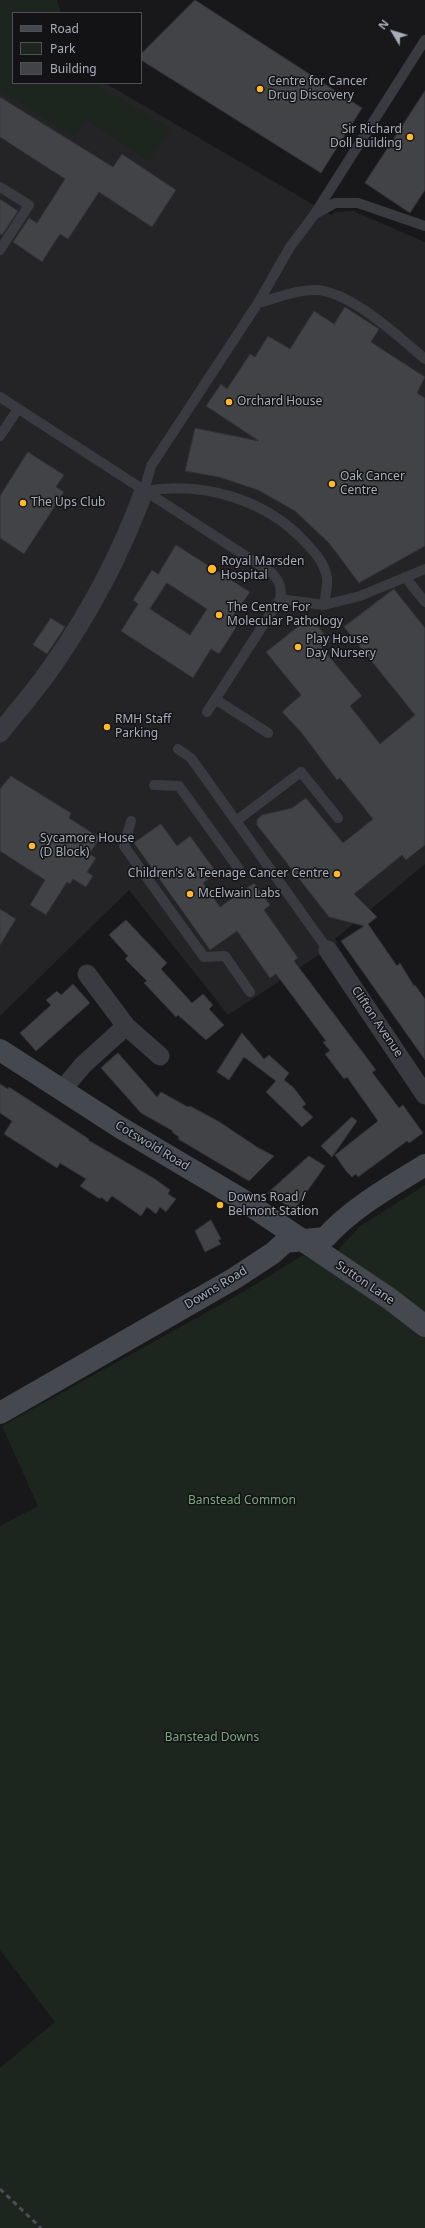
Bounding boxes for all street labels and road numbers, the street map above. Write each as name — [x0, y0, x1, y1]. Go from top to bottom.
street label: Clifton Avenue — [348, 984, 406, 1060]
street label: Cotswold Road — [112, 1118, 192, 1174]
street label: Sutton Lane — [333, 1258, 397, 1308]
street label: Downs Road — [182, 1264, 250, 1312]

